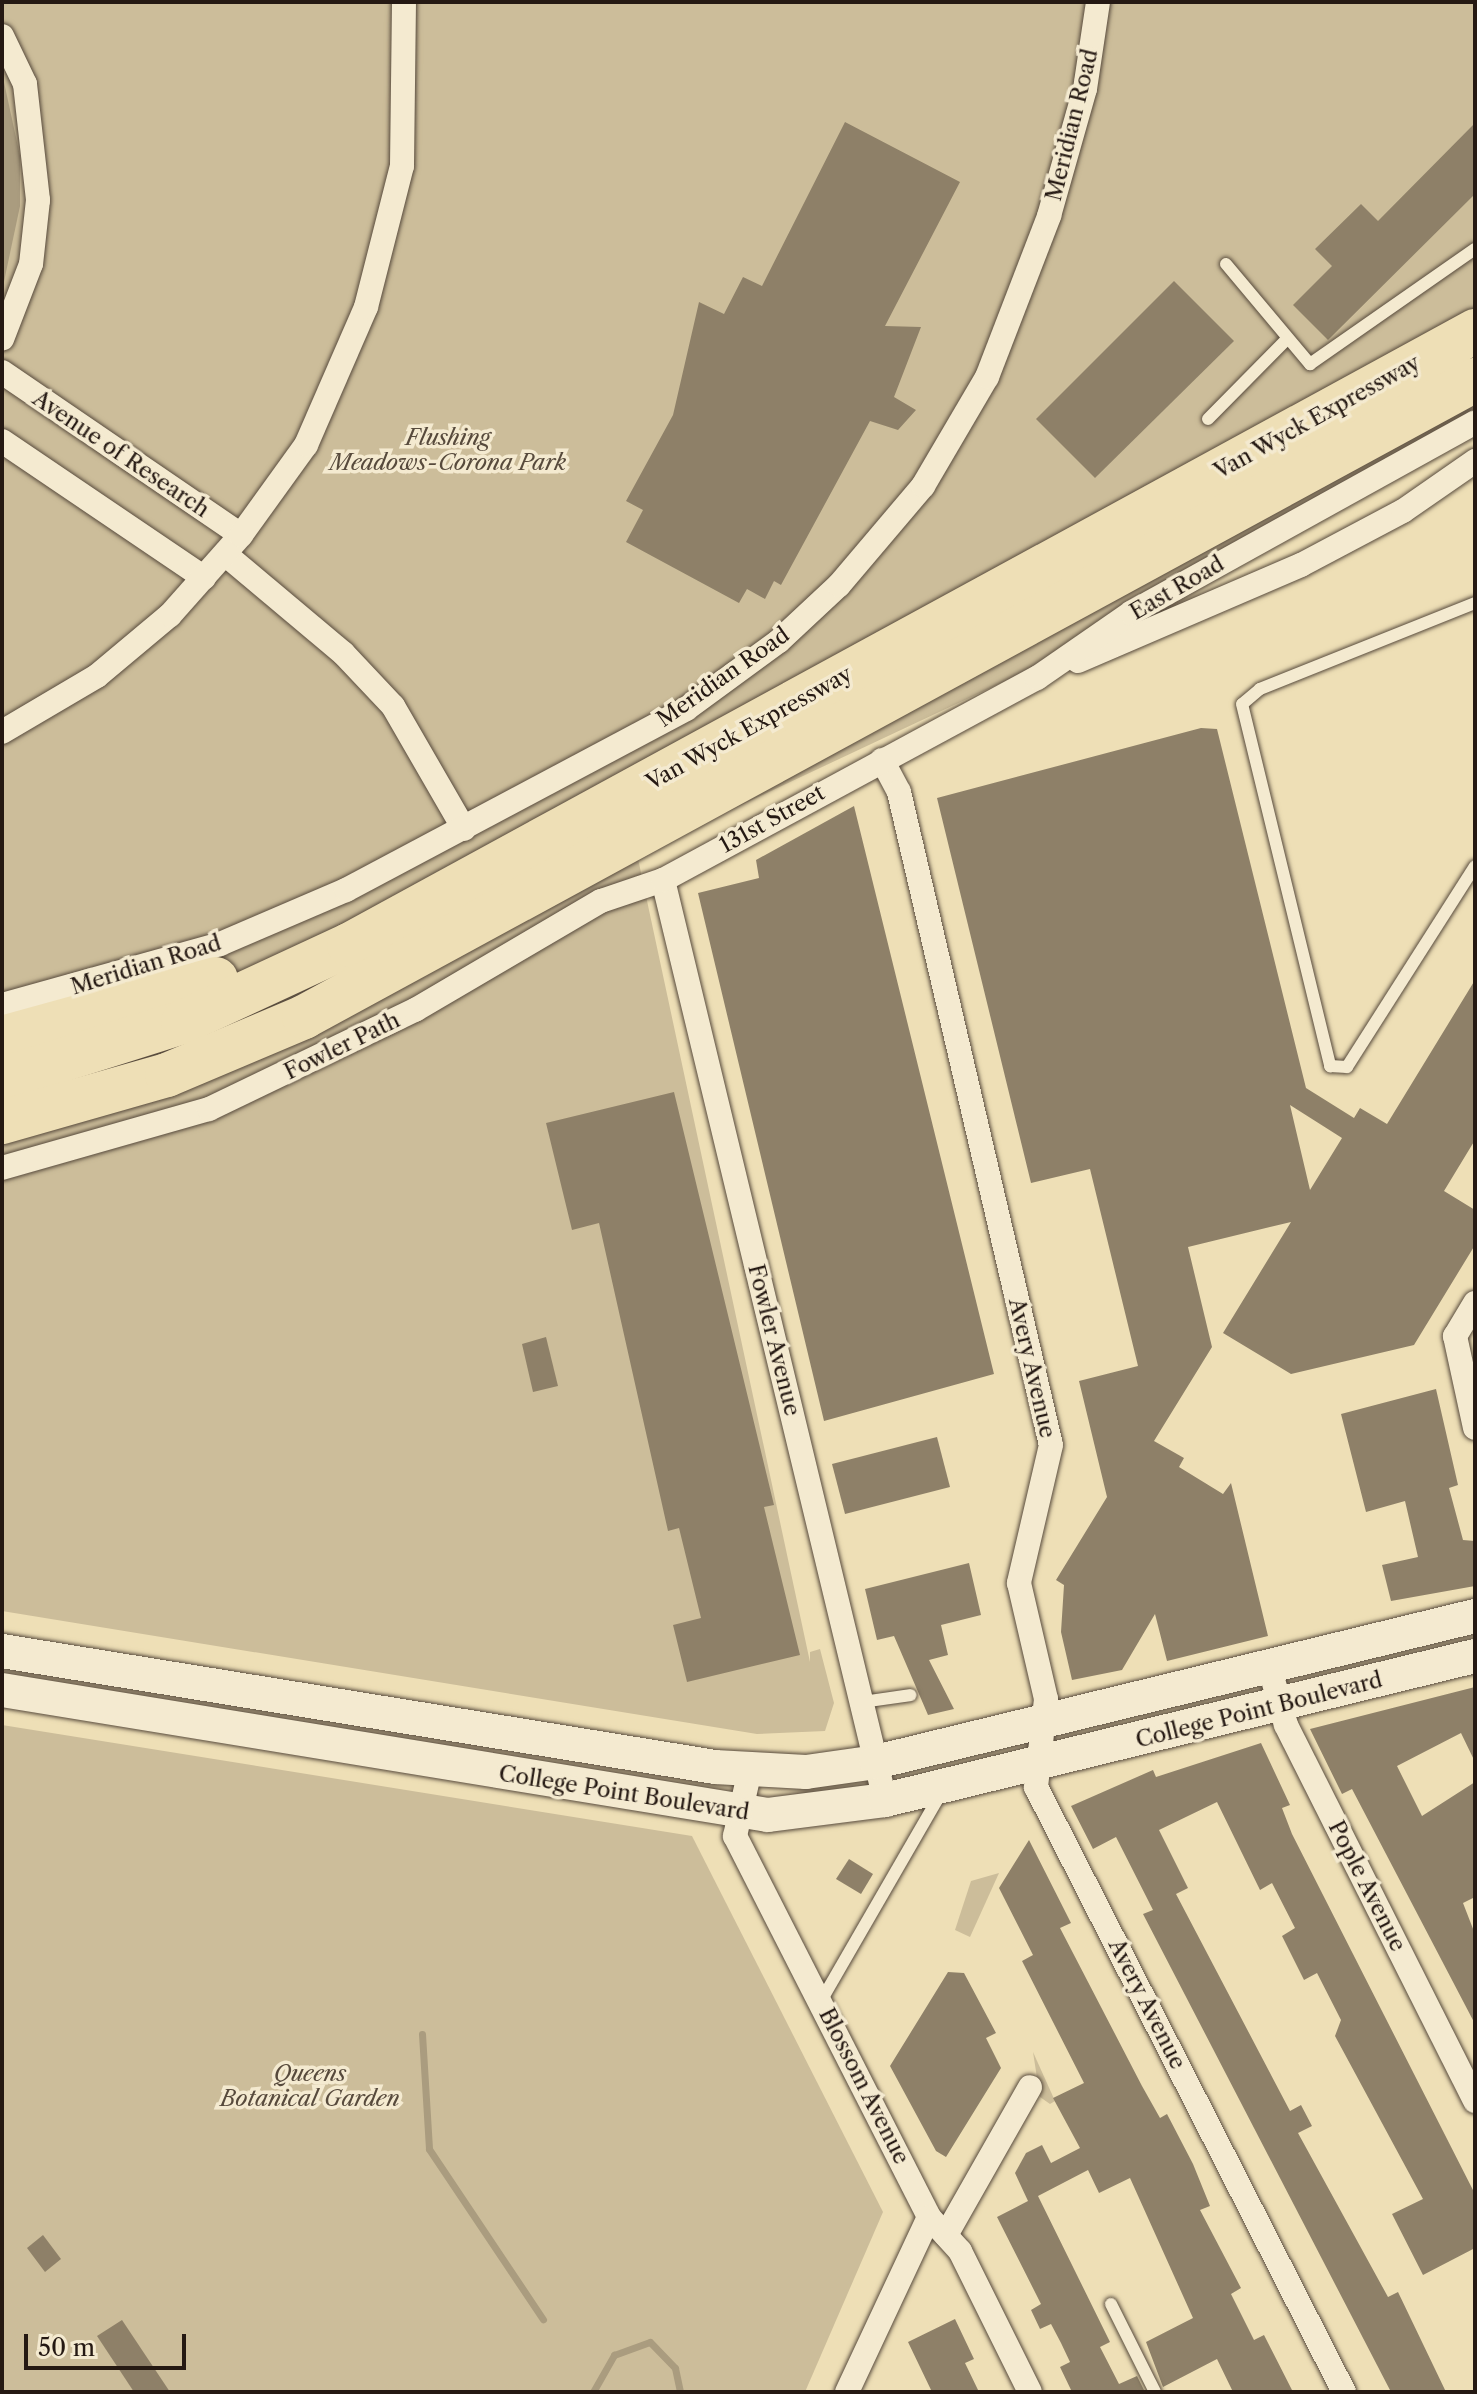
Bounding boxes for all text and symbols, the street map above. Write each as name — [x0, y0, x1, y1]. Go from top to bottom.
street label: Meridian Road — [1040, 46, 1104, 204]
street label: Van Wyck Expressway — [1209, 349, 1425, 485]
street label: Avenue of Research — [28, 385, 214, 523]
park label: Flushing Meadows-Corona Park — [330, 424, 566, 476]
street label: East Road — [1125, 551, 1229, 625]
street label: Meridian Road — [652, 622, 794, 732]
street label: Van Wyck Expressway — [641, 660, 857, 796]
street label: 131st Street — [715, 779, 829, 859]
street label: Meridian Road — [68, 930, 224, 1000]
street label: Fowler Path — [280, 1007, 404, 1085]
street label: Fowler Avenue — [742, 1261, 806, 1419]
street label: Avery Avenue — [1003, 1295, 1061, 1441]
street label: College Point Boulevard — [1133, 1667, 1385, 1753]
street label: College Point Boulevard — [497, 1760, 751, 1826]
street label: Pople Avenue — [1323, 1816, 1411, 1956]
street label: Avery Avenue — [1103, 1934, 1191, 2074]
street label: Blossom Avenue — [813, 2003, 915, 2169]
park label: Queens Botanical Garden — [220, 2060, 400, 2112]
scale bar — [28, 2318, 190, 2368]
text: 50 m — [38, 2333, 95, 2362]

